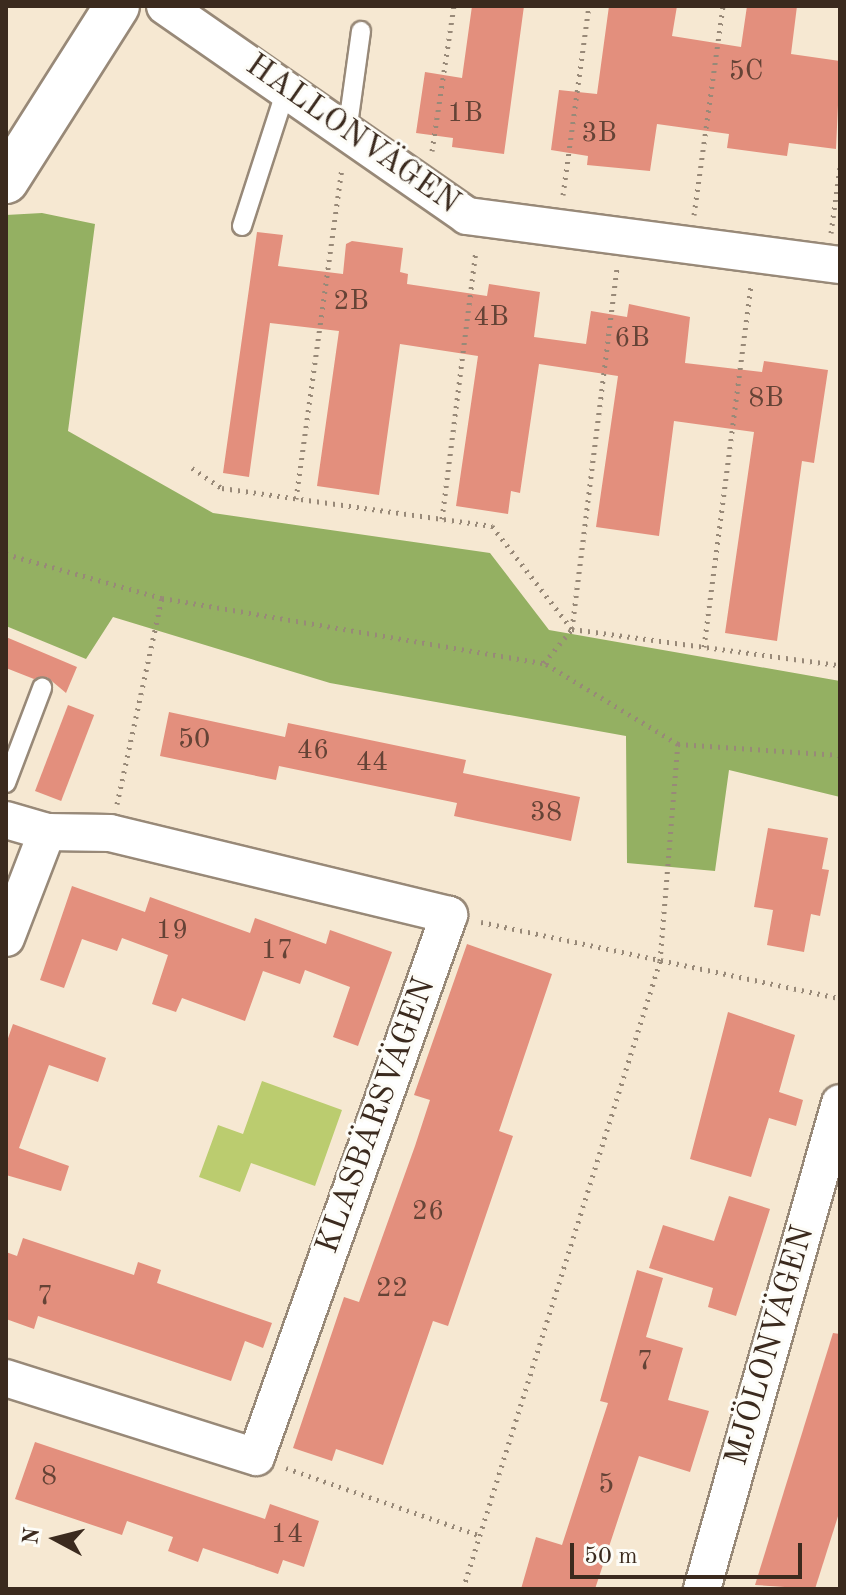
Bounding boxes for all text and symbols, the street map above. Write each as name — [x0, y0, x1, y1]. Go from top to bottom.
street label: HALLONVÄGEN — [238, 47, 466, 223]
house number: 5C — [729, 55, 763, 89]
house number: 1B — [447, 97, 483, 131]
house number: 3B — [581, 117, 617, 151]
house number: 2B — [333, 285, 369, 319]
house number: 4B — [473, 301, 509, 335]
house number: 6B — [614, 322, 650, 356]
house number: 8B — [748, 382, 784, 416]
house number: 50 — [178, 723, 210, 757]
house number: 46 — [297, 734, 329, 768]
house number: 44 — [356, 746, 388, 780]
house number: 38 — [530, 796, 562, 830]
house number: 19 — [156, 914, 188, 948]
house number: 17 — [261, 934, 293, 968]
street label: KLASBÄRSVÄGEN — [309, 973, 445, 1259]
house number: 26 — [412, 1195, 444, 1229]
street label: MJÖLONVÄGEN — [718, 1222, 824, 1470]
house number: 22 — [376, 1272, 408, 1306]
house number: 7 — [37, 1280, 53, 1314]
house number: 7 — [637, 1345, 653, 1379]
house number: 8 — [41, 1460, 57, 1494]
house number: 5 — [598, 1468, 614, 1502]
north arrow — [16, 1499, 96, 1579]
house number: 14 — [271, 1518, 303, 1552]
text: N — [20, 1526, 44, 1546]
scale bar — [574, 1527, 806, 1577]
text: 50 m — [584, 1545, 638, 1569]

